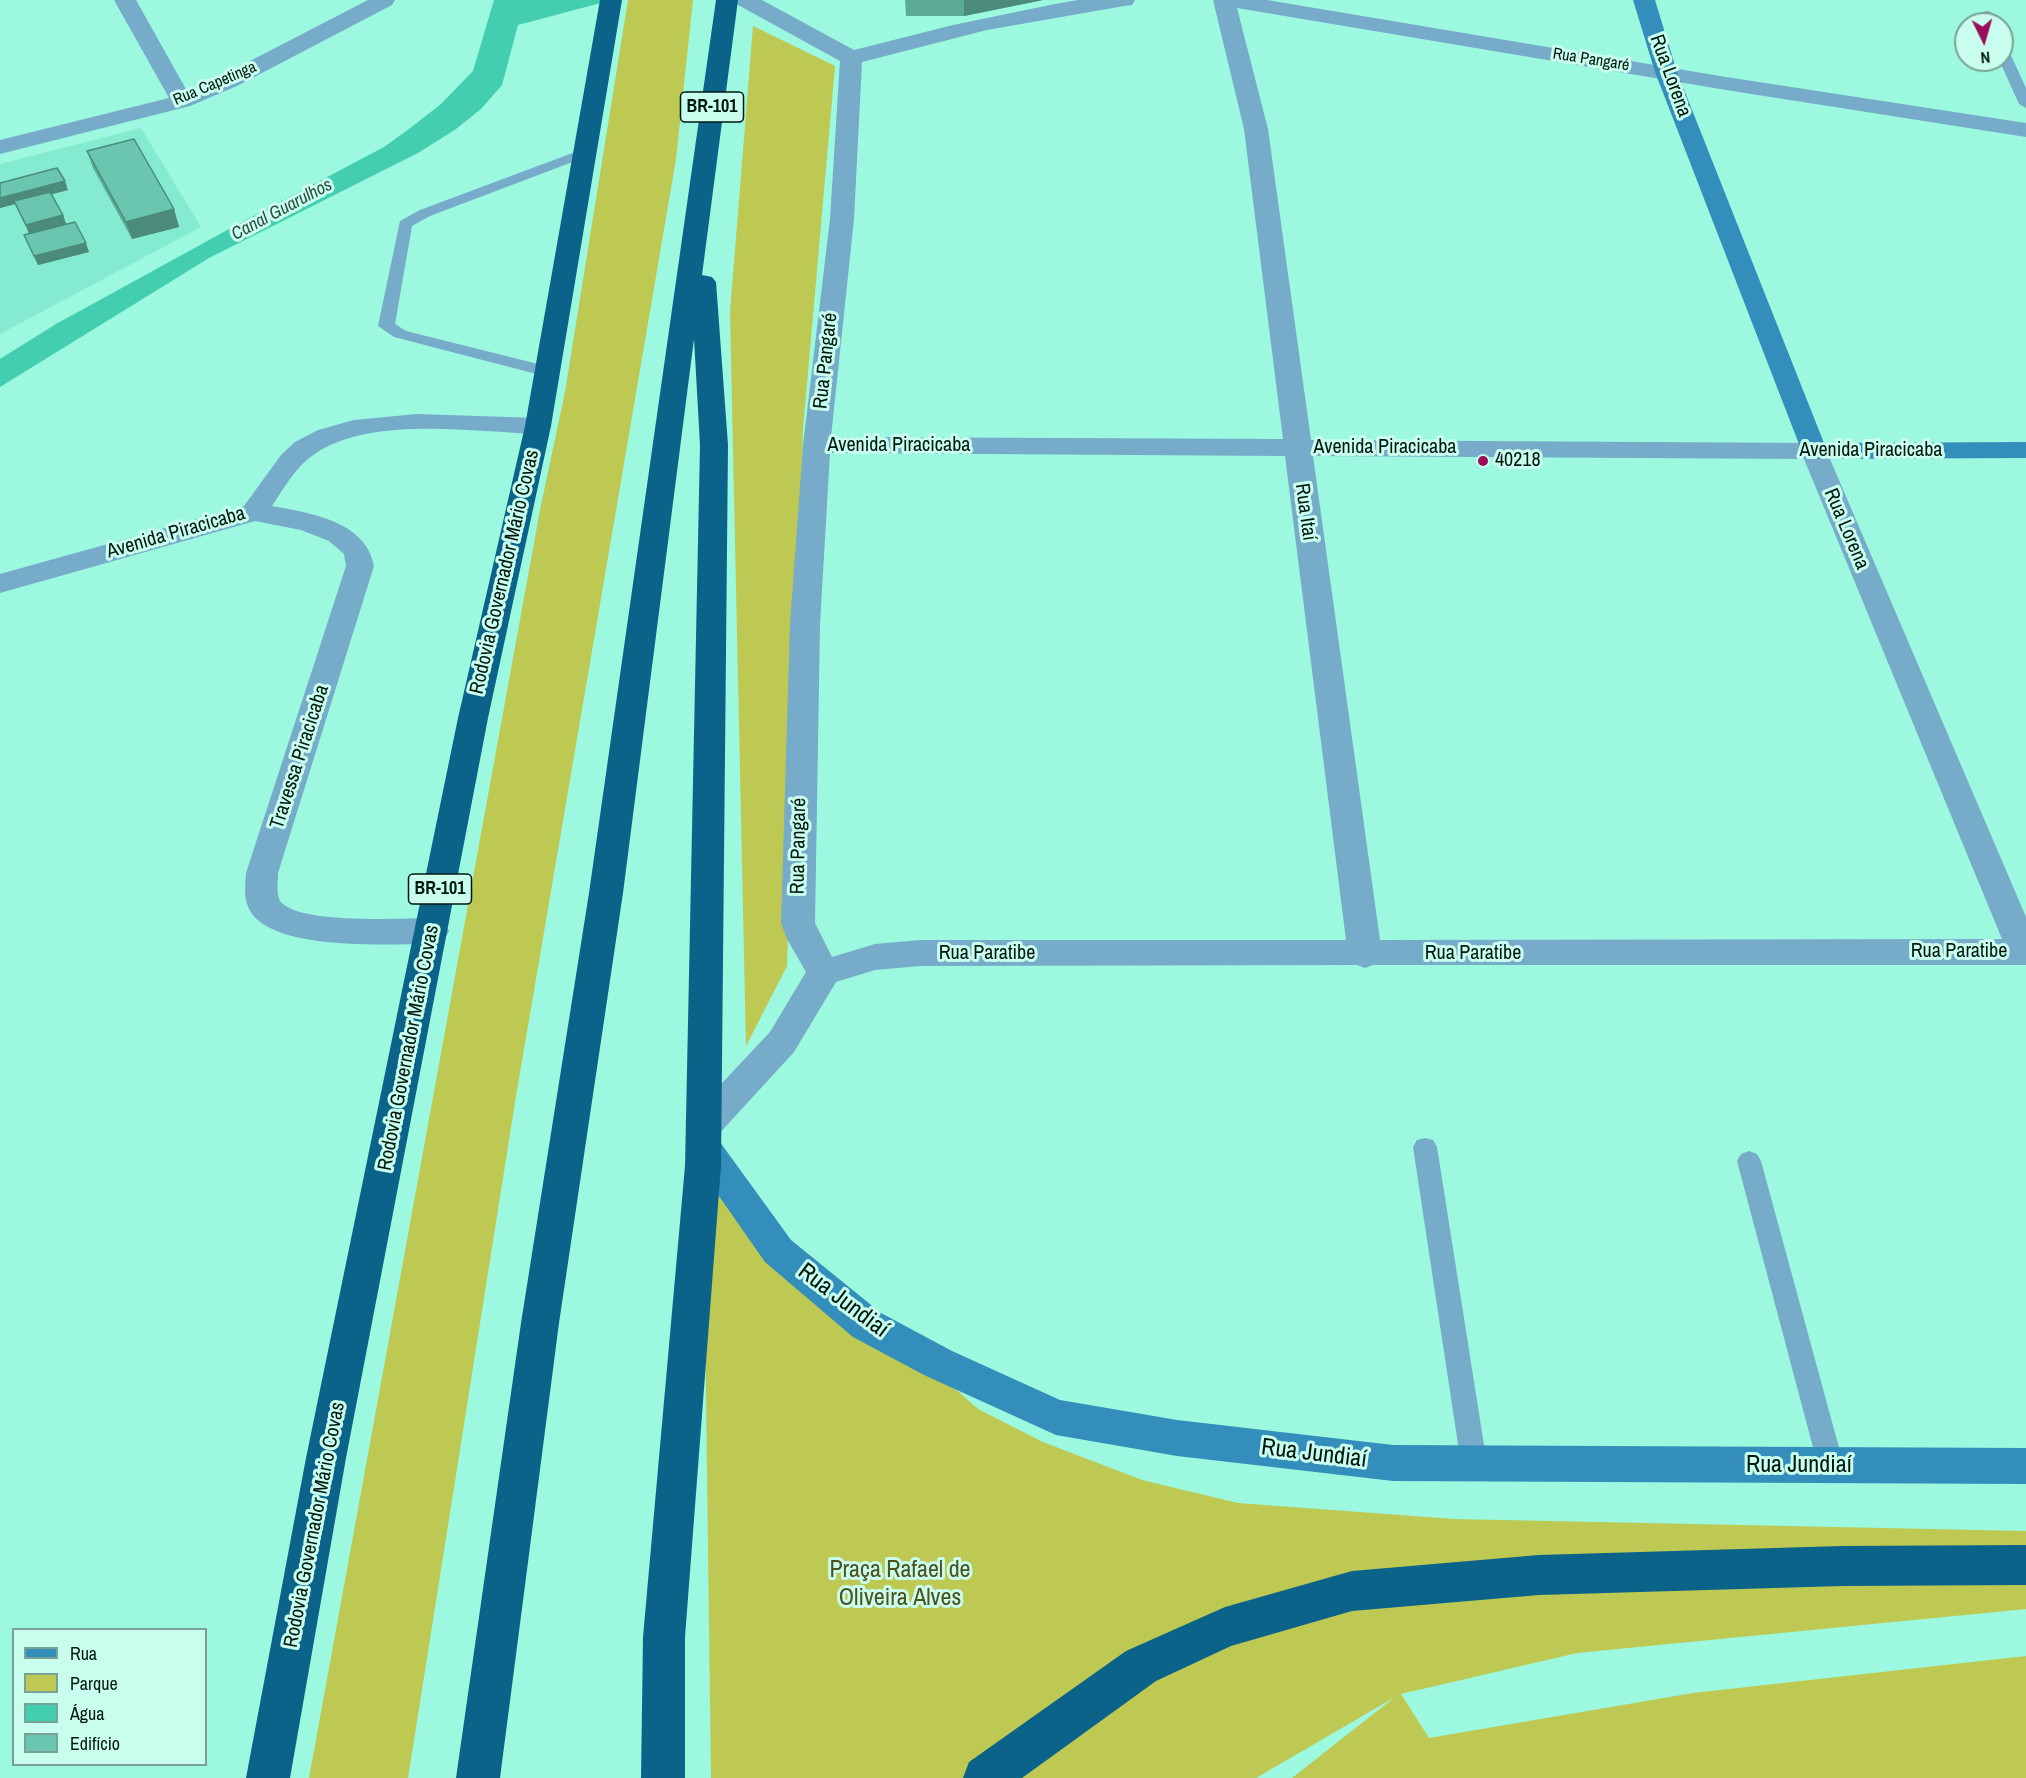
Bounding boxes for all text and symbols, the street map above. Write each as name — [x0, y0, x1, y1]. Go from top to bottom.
north arrow — [1954, 12, 2014, 72]
street label: Rua Lorena — [1644, 32, 1696, 120]
street label: Rua Pangaré — [1551, 44, 1631, 76]
text: N — [1980, 47, 1991, 69]
street label: Rua Capetinga — [171, 58, 259, 110]
road number: BR-101 — [680, 92, 744, 122]
water label: Canal Guarulhos — [228, 174, 336, 246]
street label: Rua Pangaré — [809, 312, 843, 410]
street label: Avenida Piracicaba — [828, 434, 970, 458]
street label: Avenida Piracicaba — [1314, 436, 1456, 460]
street label: Avenida Piracicaba — [1800, 439, 1942, 463]
street label: Rodovia Governador Mário Covas — [465, 448, 545, 696]
place label: 40218 — [1495, 449, 1541, 473]
marker: 40218 — [1476, 454, 1490, 468]
street label: Rua Itaí — [1289, 482, 1321, 542]
street label: Rua Lorena — [1818, 485, 1874, 573]
street label: Avenida Piracicaba — [104, 502, 248, 564]
street label: Travessa Piracicaba — [265, 682, 335, 832]
street label: Rua Pangaré — [786, 797, 812, 895]
road number: BR-101 — [408, 874, 472, 904]
street label: Rodovia Governador Mário Covas — [373, 923, 445, 1173]
street label: Rua Paratibe — [1911, 940, 2007, 964]
street label: Rua Paratibe — [939, 942, 1035, 966]
street label: Rua Paratibe — [1425, 942, 1521, 966]
street label: Rua Jundiaí — [792, 1258, 894, 1344]
street label: Rodovia Governador Mário Covas — [279, 1400, 351, 1650]
street label: Rua Jundiaí — [1260, 1433, 1368, 1475]
street label: Rua Jundiaí — [1746, 1452, 1852, 1480]
park label: Praça Rafael de Oliveira Alves — [829, 1557, 971, 1613]
legend — [12, 1628, 207, 1766]
text: Rua — [70, 1641, 97, 1666]
text: Parque — [70, 1671, 118, 1696]
text: Água — [70, 1701, 104, 1726]
text: Edifício — [70, 1731, 120, 1756]

